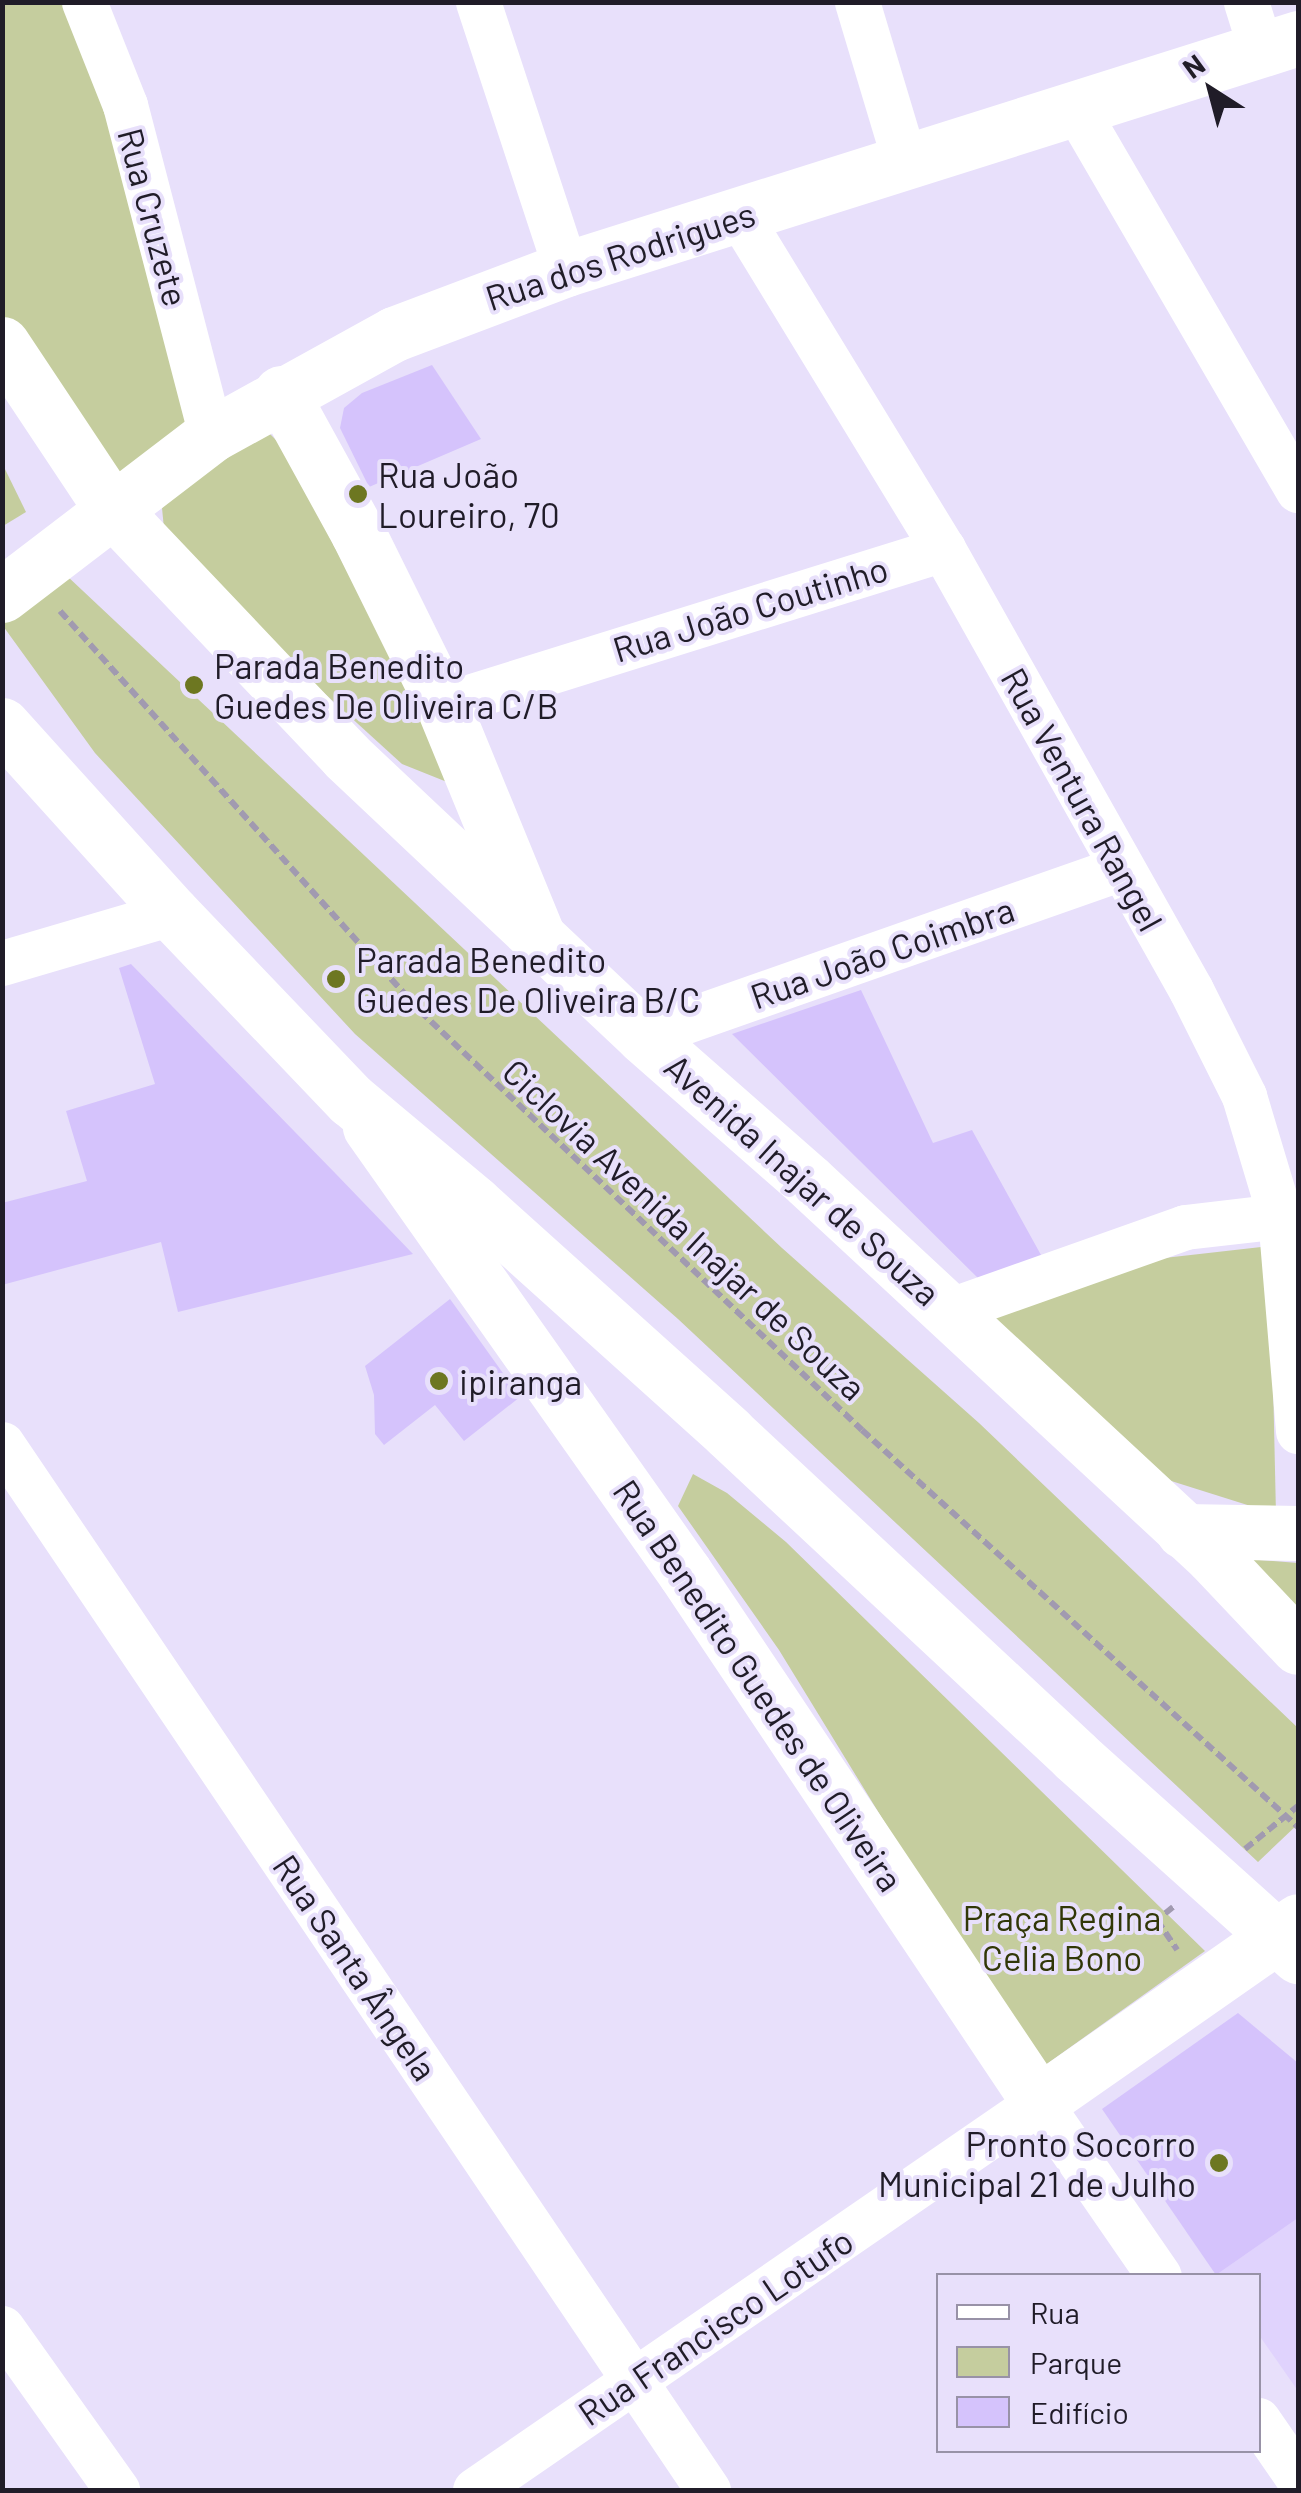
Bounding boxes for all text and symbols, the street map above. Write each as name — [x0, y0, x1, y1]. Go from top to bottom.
north arrow — [1161, 40, 1261, 140]
text: N — [1176, 47, 1211, 85]
street label: Rua Cruzete — [110, 123, 198, 311]
street label: Rua dos Rodrigues — [480, 192, 760, 318]
place label: Rua João Loureiro, 70 — [378, 453, 560, 535]
marker: Rua João Loureiro, 70 — [347, 483, 369, 505]
street label: Rua João Coutinho — [607, 546, 893, 670]
place label: Parada Benedito Guedes De Oliveira C/B — [214, 644, 559, 726]
street label: Rua Ventura Rangel — [993, 660, 1173, 938]
marker: Parada Benedito Guedes De Oliveira C/B — [183, 674, 205, 696]
street label: Rua João Coimbra — [745, 887, 1019, 1017]
place label: Parada Benedito Guedes De Oliveira B/C — [356, 938, 700, 1020]
marker: Parada Benedito Guedes De Oliveira B/C — [325, 968, 347, 990]
street label: Avenida Inajar de Souza — [657, 1045, 949, 1313]
street label: Ciclovia Avenida Inajar de Souza — [495, 1050, 875, 1408]
place label: ipiranga — [459, 1360, 582, 1402]
marker: ipiranga — [428, 1370, 450, 1392]
street label: Rua Benedito Guedes de Oliveira — [605, 1471, 913, 1899]
street label: Rua Santa Ângela — [265, 1846, 447, 2088]
park label: Praça Regina Celia Bono — [963, 1896, 1161, 1978]
place label: Pronto Socorro Municipal 21 de Julho — [878, 2122, 1196, 2204]
marker: Pronto Socorro Municipal 21 de Julho — [1206, 2150, 1232, 2176]
street label: Rua Francisco Lotufo — [570, 2219, 860, 2433]
legend — [936, 2273, 1261, 2453]
text: Rua — [1030, 2294, 1080, 2330]
text: Parque — [1030, 2344, 1122, 2380]
text: Edifício — [1030, 2394, 1129, 2430]

